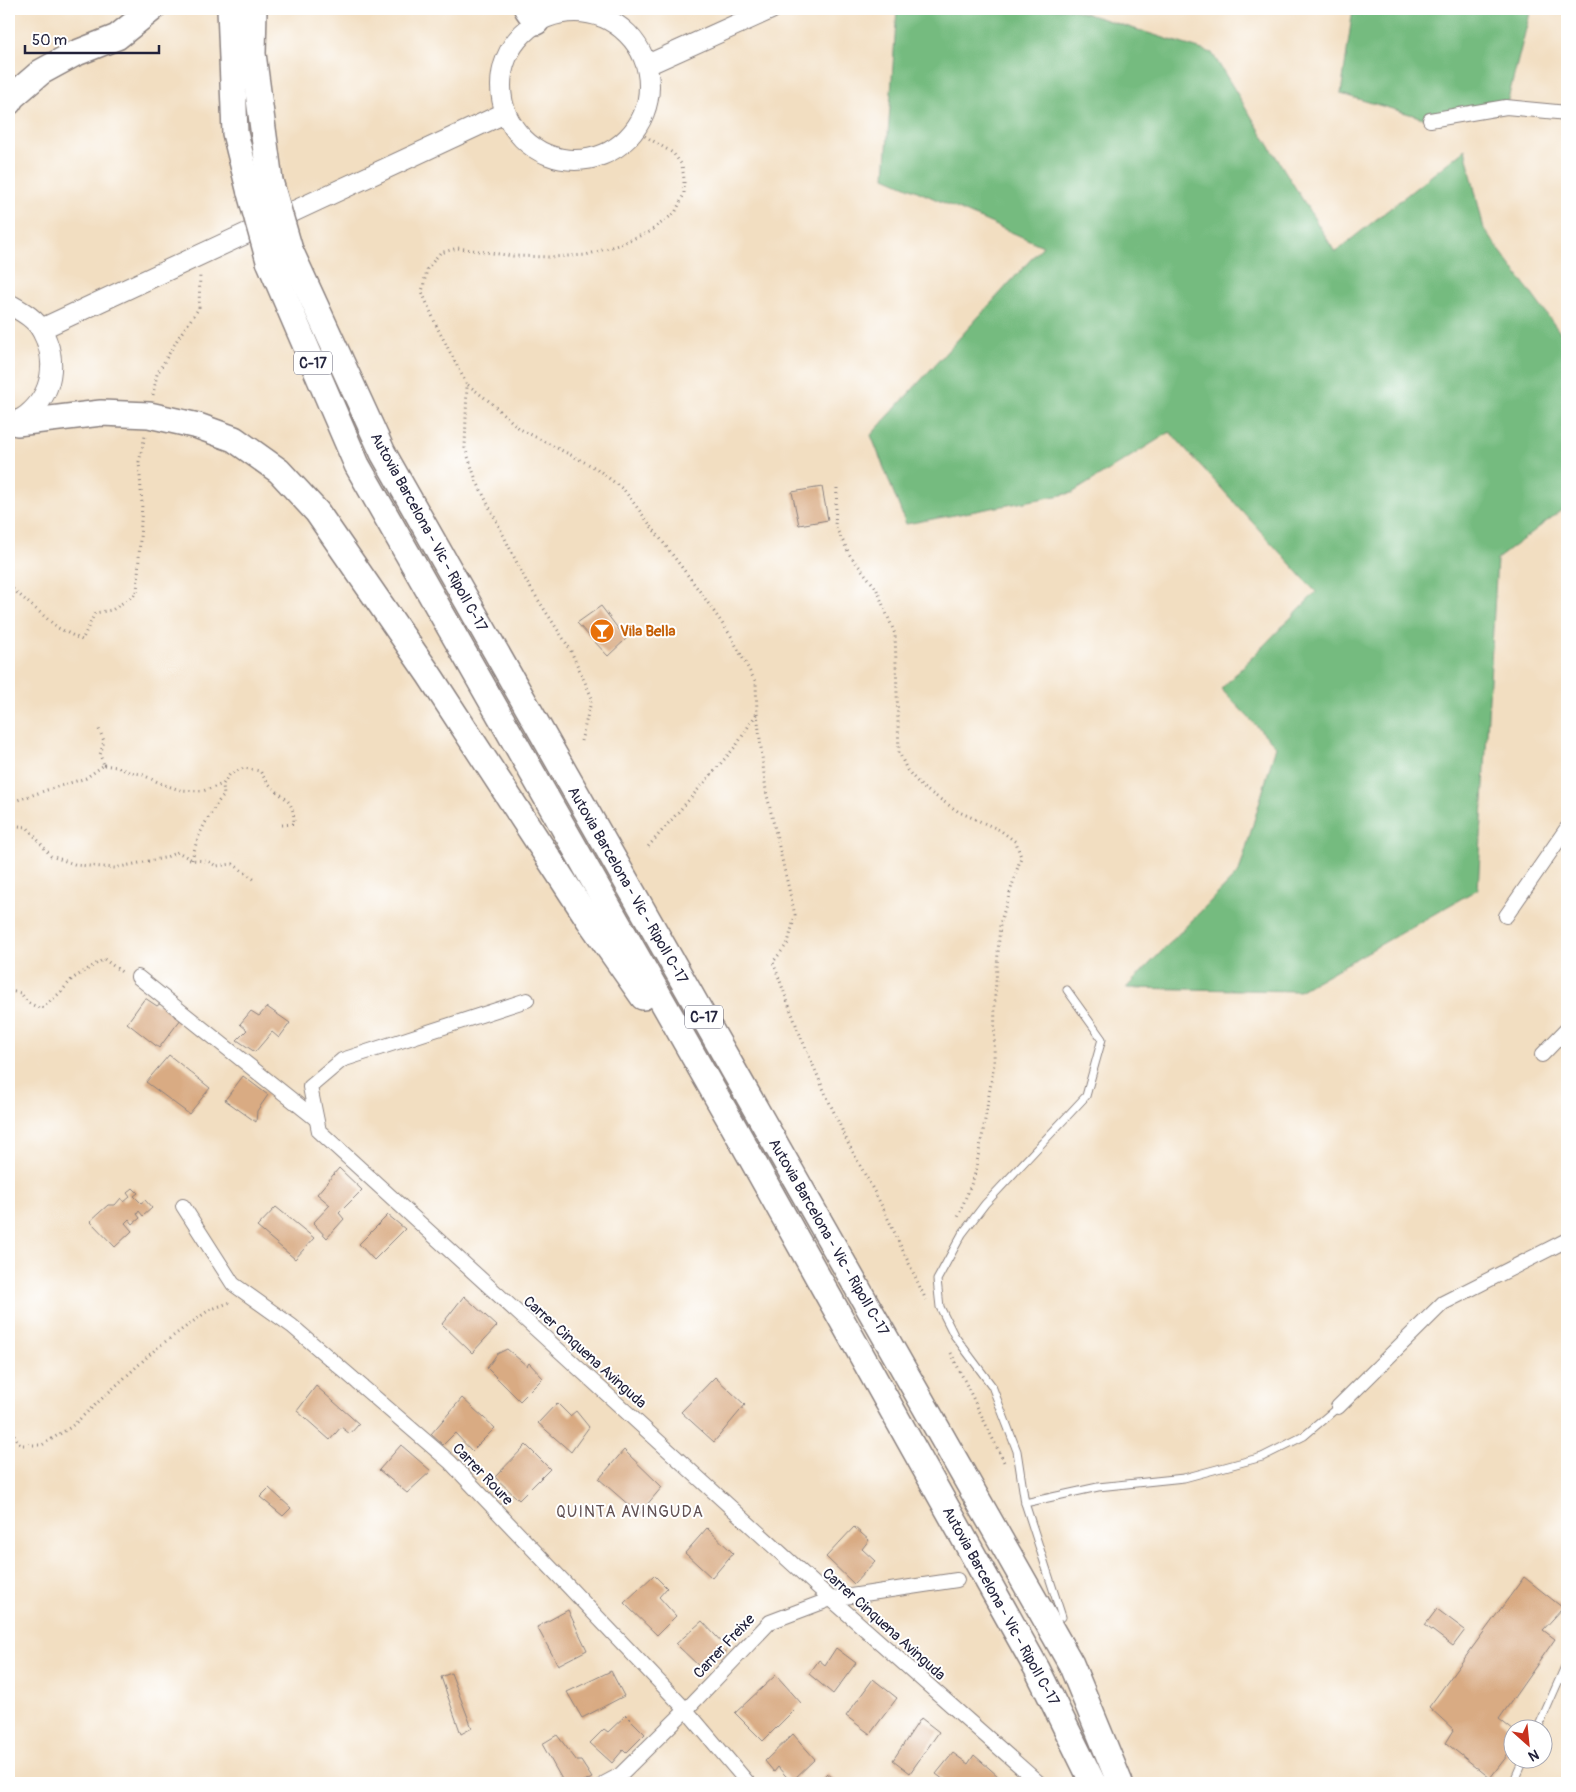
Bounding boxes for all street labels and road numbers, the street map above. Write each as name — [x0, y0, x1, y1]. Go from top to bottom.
road number: C-17 — [294, 352, 332, 374]
street label: Autovia Barcelona - Vic - Ripoll C-17 — [366, 429, 491, 635]
street label: Autovia Barcelona - Vic - Ripoll C-17 — [563, 783, 692, 987]
road number: C-17 — [685, 1006, 723, 1028]
street label: Autovia Barcelona - Vic - Ripoll C-17 — [764, 1135, 893, 1339]
street label: Carrer Cinquena Avinguda — [519, 1292, 650, 1413]
street label: Carrer Roure — [448, 1439, 517, 1510]
street label: Autovia Barcelona - Vic - Ripoll C-17 — [938, 1503, 1063, 1709]
street label: Carrer Cinquena Avinguda — [818, 1564, 949, 1685]
street label: Carrer Freixe — [690, 1610, 760, 1683]

